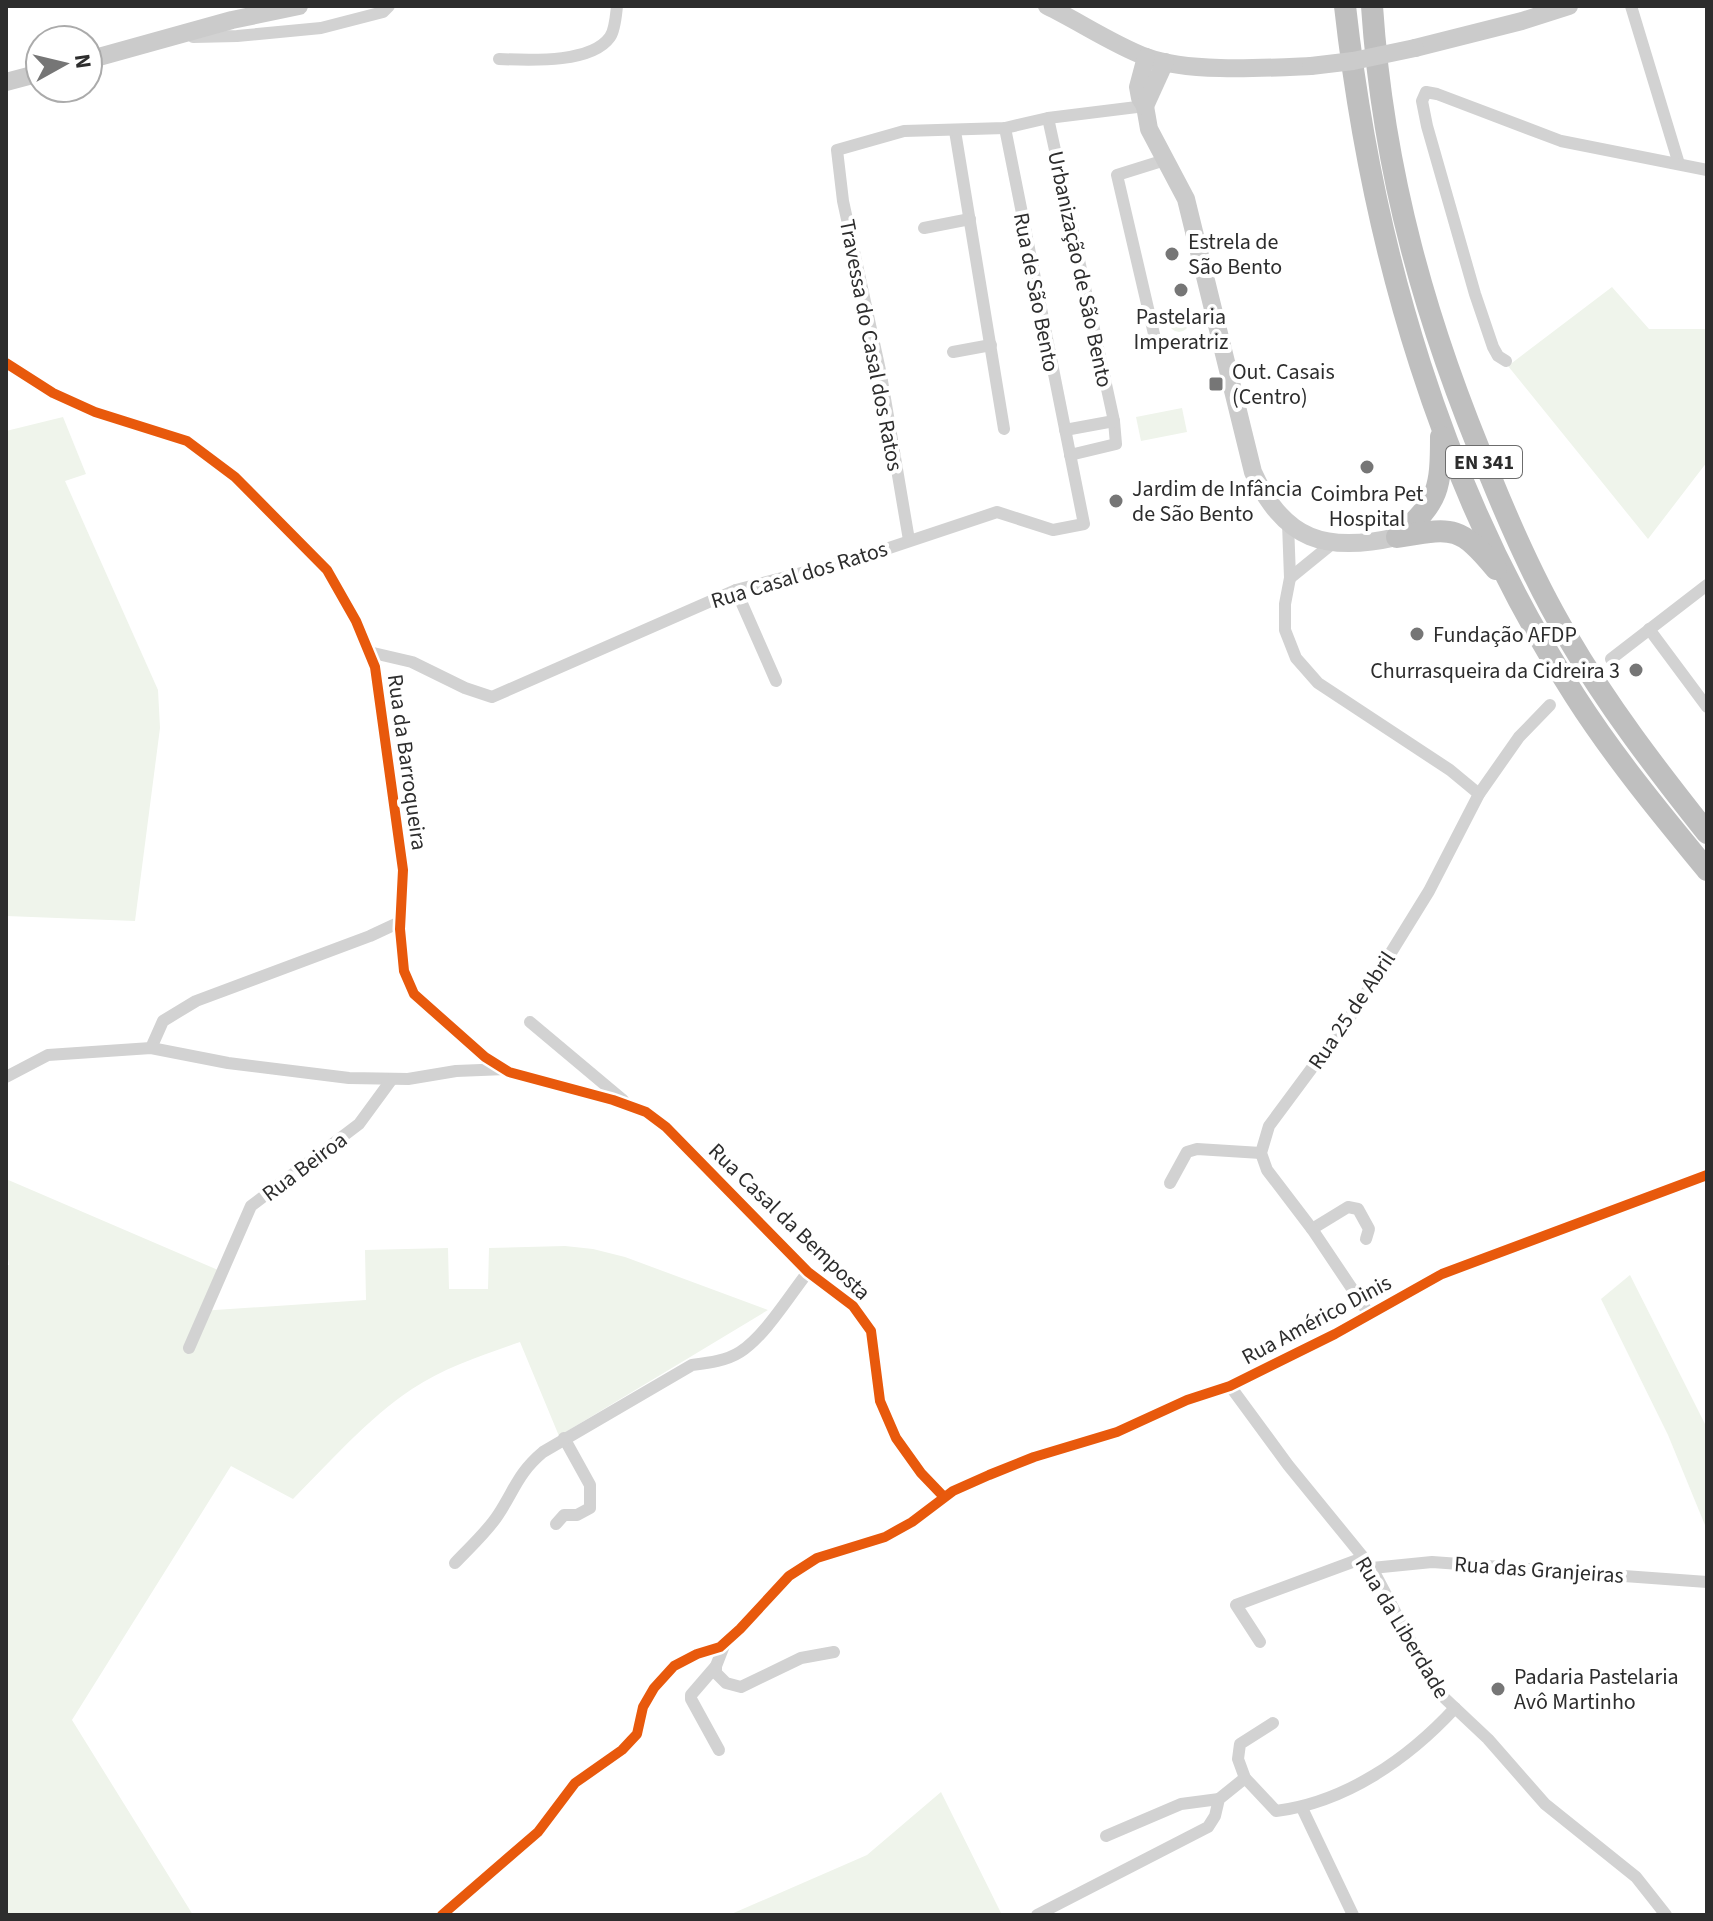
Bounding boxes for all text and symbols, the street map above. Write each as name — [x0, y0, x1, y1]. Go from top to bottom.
north arrow — [24, 24, 104, 104]
text: N — [66, 52, 100, 71]
street label: Urbanização de São Bento — [1039, 148, 1121, 390]
street label: Rua de São Bento — [1005, 210, 1067, 375]
street label: Travessa do Casal dos Ratos — [831, 217, 911, 474]
place label: Estrela de São Bento — [1188, 226, 1282, 283]
marker: Estrela de São Bento — [1163, 245, 1181, 263]
marker: Pastelaria Imperatriz — [1172, 281, 1190, 299]
place label: Pastelaria Imperatriz — [1134, 301, 1228, 358]
place label: Out. Casais (Centro) — [1232, 356, 1335, 413]
marker: Out. Casais (Centro) — [1207, 375, 1225, 393]
road number: EN 341 — [1446, 446, 1522, 478]
marker: Coimbra Pet Hospital — [1358, 458, 1376, 476]
place label: Jardim de Infância de São Bento — [1132, 473, 1302, 530]
place label: Coimbra Pet Hospital — [1311, 478, 1424, 535]
marker: Jardim de Infância de São Bento — [1107, 492, 1125, 510]
street label: Rua Casal dos Ratos — [707, 533, 892, 617]
place label: Fundação AFDP — [1433, 619, 1577, 651]
marker: Fundação AFDP — [1408, 625, 1426, 643]
place label: Churrasqueira da Cidreira 3 — [1370, 655, 1620, 687]
marker: Churrasqueira da Cidreira 3 — [1627, 661, 1645, 679]
street label: Rua da Barroqueira — [379, 672, 435, 852]
street label: Rua 25 de Abril — [1300, 945, 1403, 1076]
street label: Rua Beiroa — [255, 1124, 354, 1209]
street label: Rua Casal da Bemposta — [701, 1136, 878, 1308]
street label: Rua Américo Dinis — [1236, 1267, 1397, 1373]
street label: Rua das Granjeiras — [1453, 1548, 1625, 1592]
street label: Rua da Liberdade — [1347, 1550, 1457, 1705]
place label: Padaria Pastelaria Avô Martinho — [1514, 1661, 1679, 1718]
marker: Padaria Pastelaria Avô Martinho — [1489, 1680, 1507, 1698]

